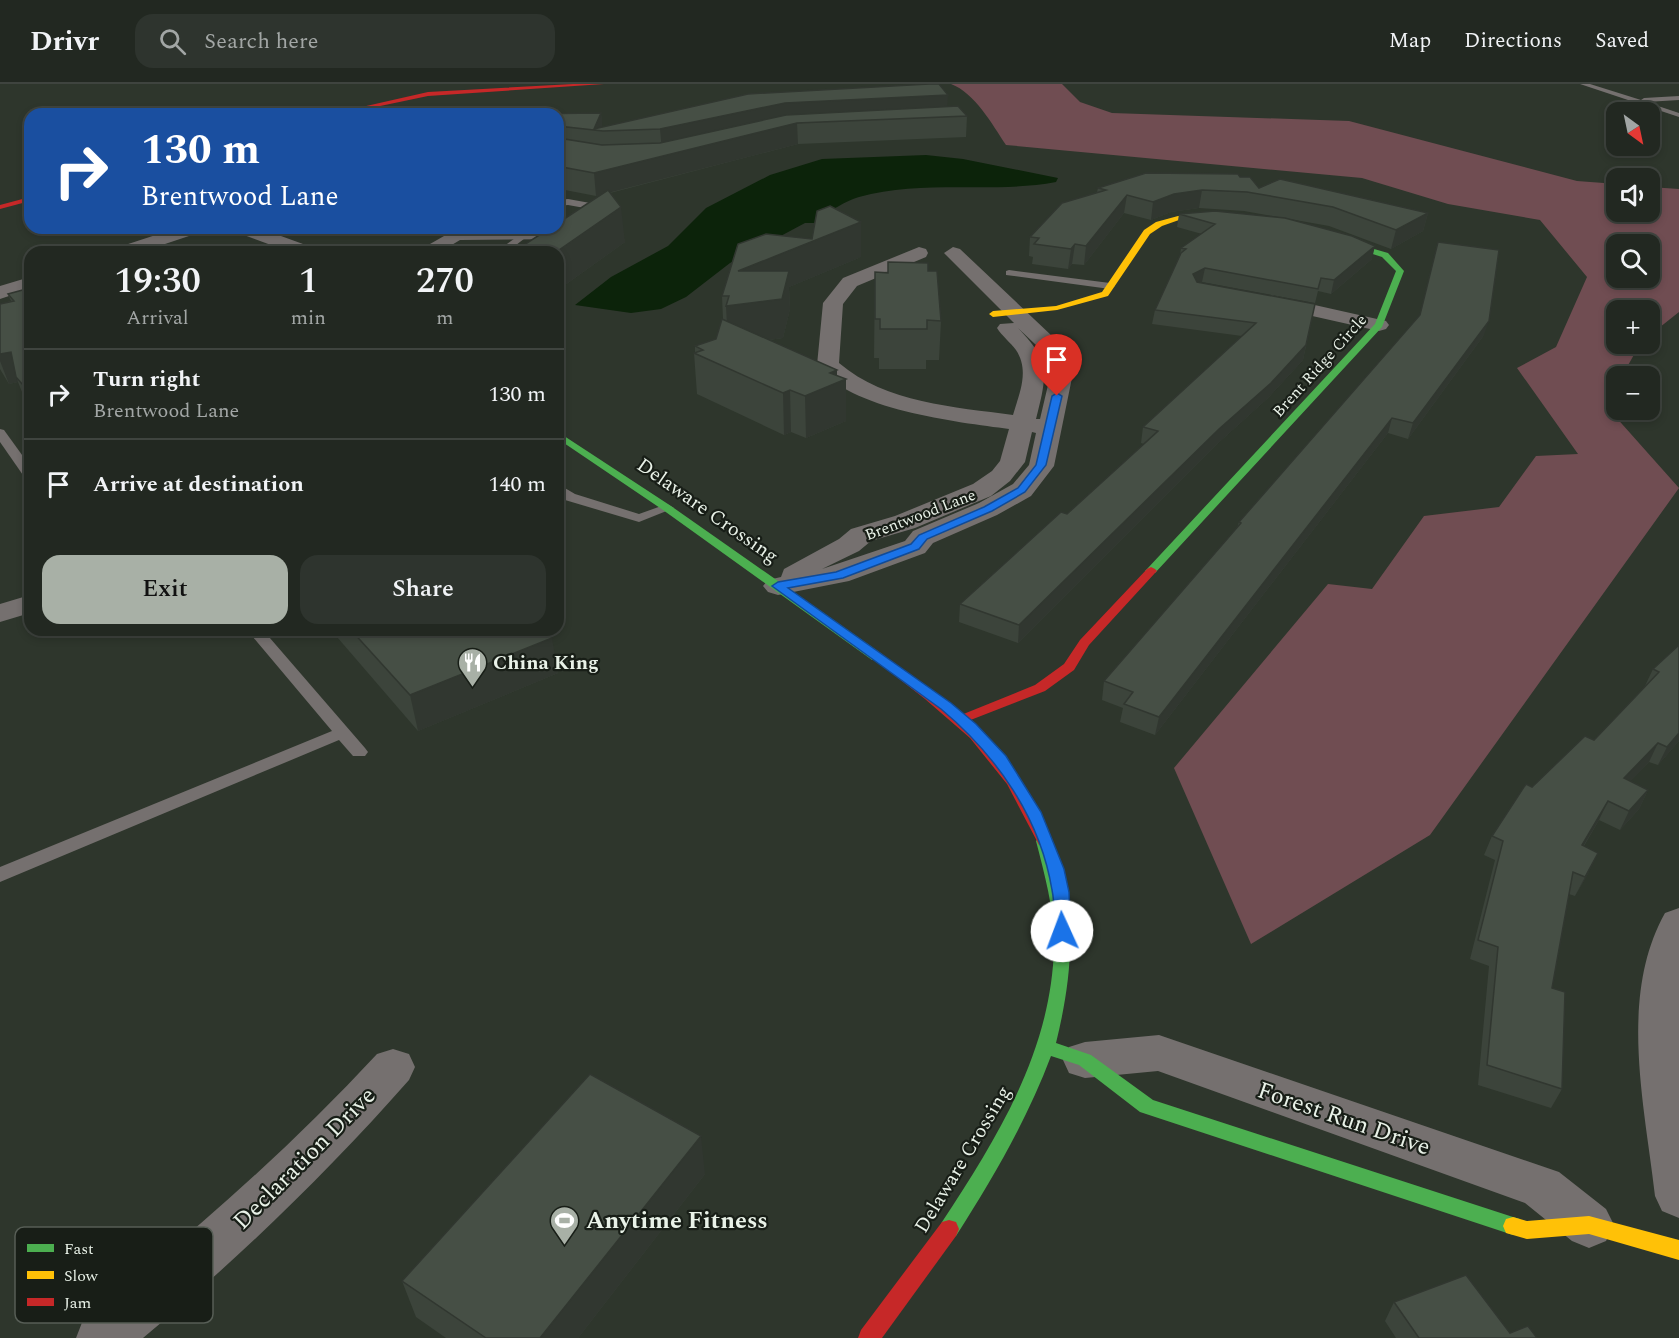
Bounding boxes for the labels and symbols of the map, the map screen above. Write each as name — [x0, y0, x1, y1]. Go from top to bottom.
north arrow — [1606, 102, 1660, 156]
street label: Brent Ridge Circle — [1267, 309, 1373, 423]
pin — [1031, 334, 1082, 396]
street label: Delaware Crossing — [630, 451, 785, 571]
street label: Brentwood Lane — [861, 483, 979, 547]
restaurant icon: China King — [456, 646, 488, 688]
place label: China King — [493, 648, 599, 678]
position arrow — [1030, 899, 1094, 963]
street label: Forest Run Drive — [1252, 1072, 1435, 1165]
street label: Declaration Drive — [225, 1079, 385, 1239]
street label: Delaware Crossing — [907, 1080, 1019, 1239]
place label: Anytime Fitness — [586, 1203, 768, 1239]
sports icon: Anytime Fitness — [549, 1204, 581, 1246]
legend — [15, 1227, 213, 1323]
text: Fast — [64, 1237, 94, 1261]
text: Slow — [64, 1264, 99, 1288]
text: Jam — [64, 1291, 92, 1315]

